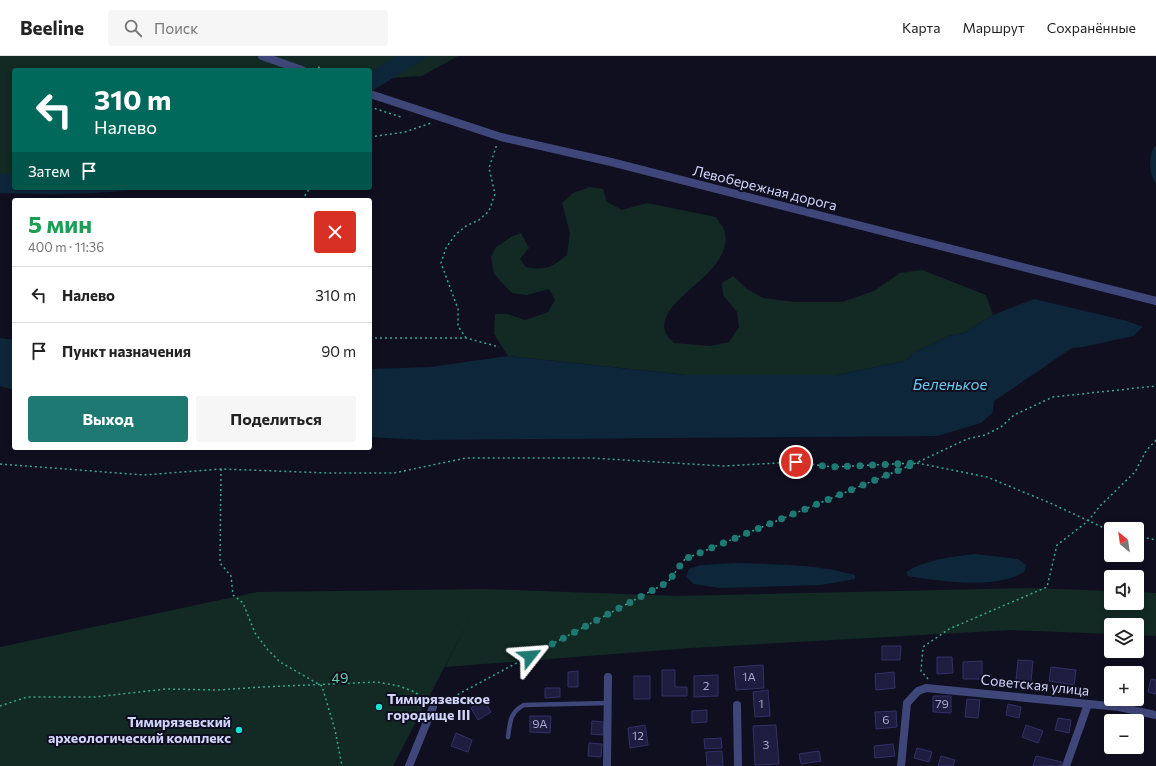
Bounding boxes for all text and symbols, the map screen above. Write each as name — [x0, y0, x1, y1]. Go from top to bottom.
search box — [108, 10, 388, 46]
text: Beeline — [20, 16, 84, 39]
icon: search — [122, 17, 144, 39]
text: Поиск — [154, 19, 198, 37]
text: Карта — [902, 19, 940, 36]
text: Маршрут — [962, 19, 1025, 36]
text: Сохранённые — [1047, 19, 1136, 36]
text: 310 m — [94, 82, 171, 116]
icon: left — [28, 84, 80, 136]
text: Налево — [94, 116, 157, 138]
icon: arrive — [78, 160, 100, 182]
street label: Левобережная дорога — [691, 161, 839, 214]
text: Затем — [28, 162, 70, 180]
text: 5 мин — [28, 209, 92, 238]
button: close — [314, 211, 356, 253]
text: 400 m · 11:36 — [28, 239, 104, 255]
icon: left — [28, 284, 50, 306]
text: Налево — [62, 286, 115, 304]
text: 310 m — [315, 286, 356, 304]
icon: arrive — [28, 340, 50, 362]
text: Пункт назначения — [62, 342, 191, 360]
text: 90 m — [321, 342, 356, 360]
water label: Беленькое — [913, 375, 987, 393]
button: Выход — [28, 396, 188, 442]
button: Поделиться — [196, 396, 356, 442]
pin — [779, 445, 813, 479]
icon: arrive — [785, 451, 807, 473]
north arrow — [1104, 522, 1144, 562]
map controls — [1104, 522, 1144, 754]
button: sound — [1104, 570, 1144, 610]
button: layers — [1104, 618, 1144, 658]
position arrow — [509, 635, 551, 677]
button: + — [1104, 666, 1144, 706]
park label: 49 — [332, 669, 348, 686]
house number: 1А — [742, 669, 756, 683]
street label: Советская улица — [980, 670, 1090, 699]
house number: 2 — [703, 678, 710, 692]
place label: Тимирязевское городище III — [387, 690, 490, 723]
house number: 1 — [758, 696, 764, 710]
house number: 79 — [935, 696, 949, 710]
marker: Тимирязевское городище III — [374, 702, 384, 712]
house number: 6 — [882, 712, 890, 726]
place label: Тимирязевский археологический комплекс — [48, 713, 231, 746]
button: − — [1104, 714, 1144, 754]
house number: 9А — [532, 716, 548, 730]
marker: Тимирязевский археологический комплекс — [234, 725, 244, 735]
house number: 12 — [632, 728, 644, 742]
house number: 3 — [763, 737, 770, 751]

